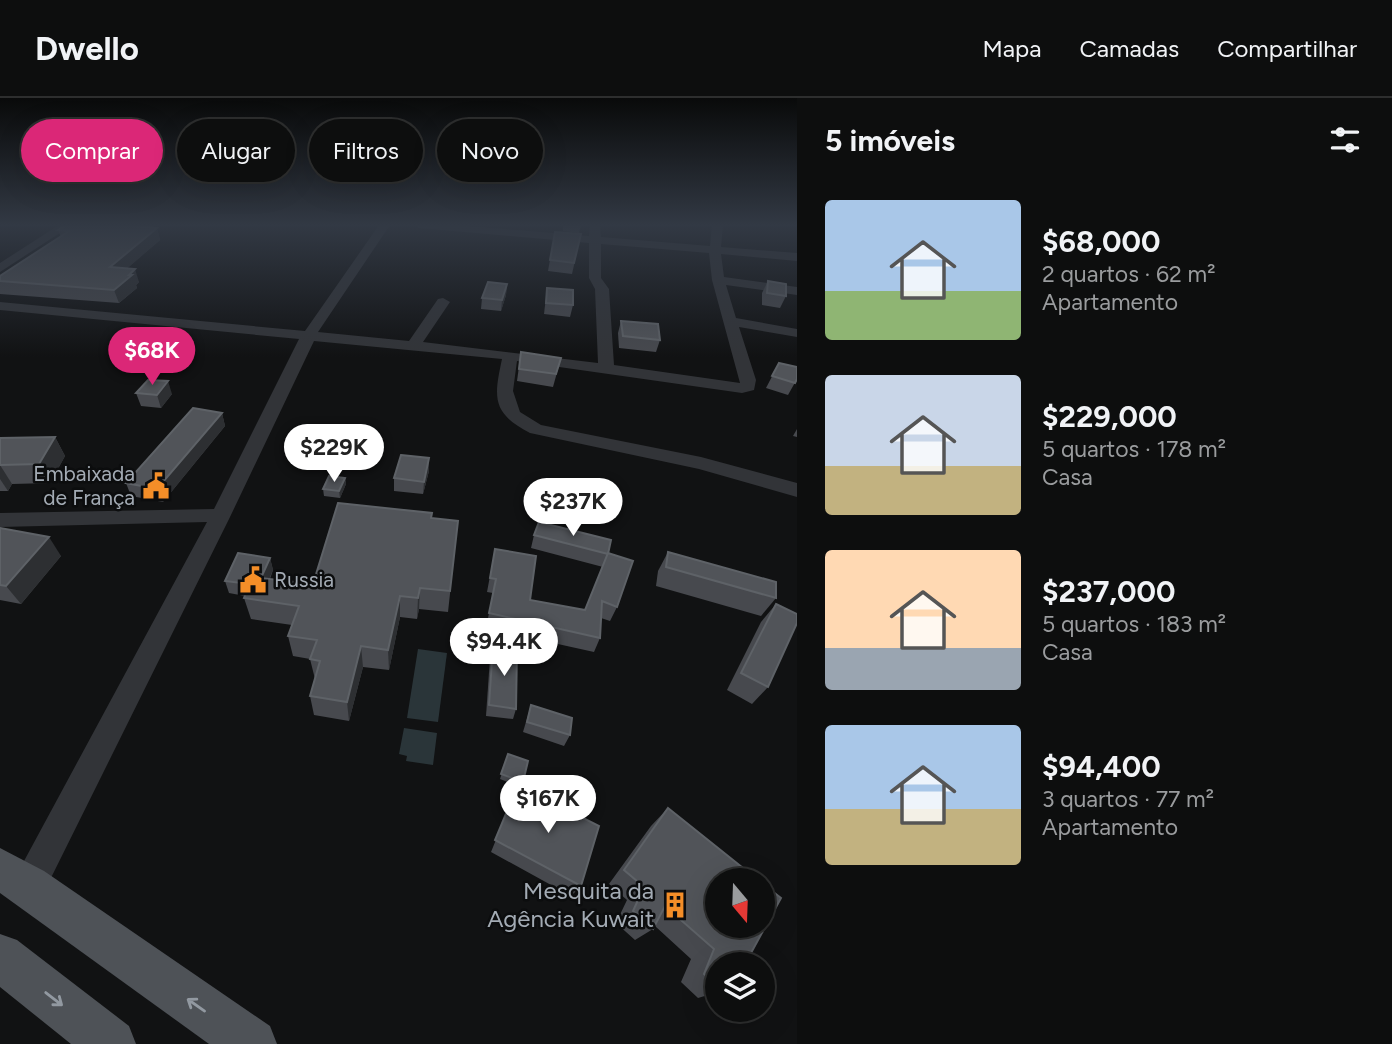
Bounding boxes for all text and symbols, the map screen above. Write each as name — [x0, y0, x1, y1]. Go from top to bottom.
text: Dwello — [35, 29, 139, 68]
text: Mapa — [982, 34, 1041, 63]
text: Camadas — [1079, 34, 1179, 63]
text: Compartilhar — [1217, 34, 1357, 63]
chip: Comprar — [21, 119, 163, 182]
chip: Alugar — [177, 119, 295, 182]
chip: Filtros — [309, 119, 423, 182]
chip: Novo — [437, 119, 543, 182]
icon: filters — [1326, 121, 1364, 159]
text: 5 imóveis — [825, 122, 955, 159]
text: $68,000 — [1042, 223, 1160, 260]
icon: home — [881, 228, 965, 312]
text: 2 quartos · 62 m² — [1042, 260, 1216, 288]
text: Apartamento — [1042, 288, 1178, 316]
pin: $68K — [111, 328, 193, 387]
text: $68K — [124, 336, 180, 364]
text: $229,000 — [1042, 398, 1177, 435]
icon: home — [881, 403, 965, 487]
pin: $229K — [285, 424, 383, 484]
text: $229K — [300, 433, 368, 461]
text: 5 quartos · 178 m² — [1042, 435, 1226, 463]
place label: Embaixada de França — [33, 461, 135, 510]
text: Casa — [1042, 463, 1093, 491]
public building icon: Embaixada de França — [141, 471, 171, 501]
pin: $237K — [524, 478, 622, 538]
text: $237K — [540, 487, 606, 515]
public building icon: Russia — [238, 565, 268, 595]
place label: Russia — [274, 567, 334, 592]
text: $237,000 — [1042, 573, 1175, 610]
icon: home — [881, 578, 965, 662]
text: 5 quartos · 183 m² — [1042, 610, 1226, 638]
pin: $94.4K — [447, 618, 561, 678]
text: $94.4K — [466, 627, 542, 655]
text: Casa — [1042, 638, 1093, 666]
text: $94,400 — [1042, 748, 1161, 785]
icon: home — [881, 753, 965, 837]
pin: $167K — [499, 776, 597, 835]
text: $167K — [516, 784, 580, 812]
text: 3 quartos · 77 m² — [1042, 785, 1214, 813]
text: Apartamento — [1042, 813, 1178, 841]
north arrow — [705, 868, 775, 938]
map controls — [705, 868, 775, 1022]
place label: Mesquita da Agência Kuwait — [487, 876, 654, 933]
building icon: Mesquita da Agência Kuwait — [660, 890, 690, 920]
button: layers — [705, 952, 775, 1022]
one-way arrow — [44, 991, 62, 1006]
one-way arrow — [187, 998, 206, 1012]

